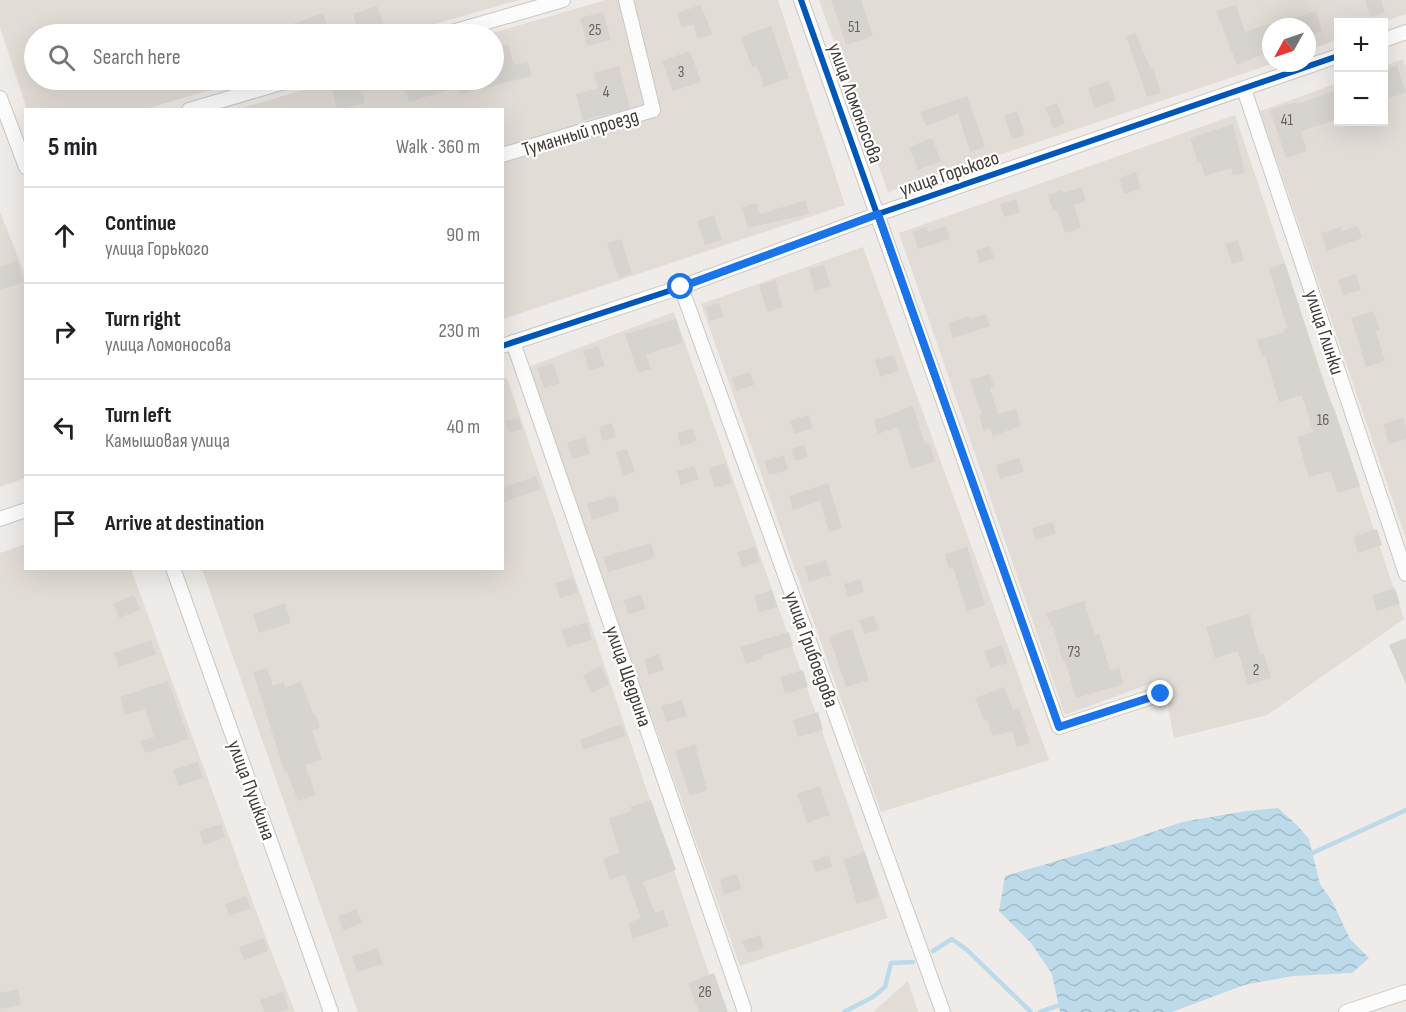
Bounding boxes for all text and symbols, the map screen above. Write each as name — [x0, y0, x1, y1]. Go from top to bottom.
house number: 51 — [848, 18, 860, 37]
north arrow — [1262, 18, 1316, 72]
map controls — [1334, 18, 1388, 126]
button: + — [1334, 18, 1388, 72]
house number: 25 — [588, 21, 602, 40]
search box — [24, 24, 504, 90]
street label: улица Ломоносова — [822, 40, 888, 167]
icon: search — [45, 41, 78, 74]
text: Search here — [93, 44, 180, 71]
house number: 3 — [678, 63, 684, 82]
button: − — [1334, 72, 1388, 126]
house number: 4 — [603, 83, 610, 102]
street label: Туманный проезд — [519, 104, 641, 162]
house number: 41 — [1281, 111, 1294, 130]
text: 5 min — [48, 132, 98, 163]
text: Walk · 360 m — [396, 135, 480, 159]
street label: улица Горького — [896, 146, 1002, 202]
text: Continue — [105, 210, 176, 237]
icon: ahead — [48, 219, 81, 252]
text: 90 m — [446, 223, 480, 247]
text: улица Горького — [105, 237, 209, 261]
route start — [667, 273, 693, 299]
street label: улица Глинки — [1299, 287, 1349, 378]
text: Turn right — [105, 306, 181, 333]
icon: right — [48, 315, 81, 348]
text: 230 m — [438, 319, 480, 343]
text: улица Ломоносова — [105, 333, 231, 357]
text: Turn left — [105, 402, 171, 429]
icon: left — [48, 411, 81, 444]
house number: 16 — [1317, 411, 1329, 430]
text: 40 m — [447, 415, 480, 439]
text: Камышовая улица — [105, 429, 230, 453]
icon: arrive — [48, 507, 81, 540]
text: Arrive at destination — [105, 510, 264, 537]
street label: улица Грибоедова — [779, 588, 843, 711]
street label: улица Щедрина — [600, 623, 656, 730]
house number: 73 — [1067, 643, 1081, 662]
house number: 2 — [1253, 661, 1259, 680]
route end — [1147, 680, 1173, 706]
street label: улица Пушкина — [222, 737, 280, 844]
house number: 26 — [698, 983, 712, 1002]

